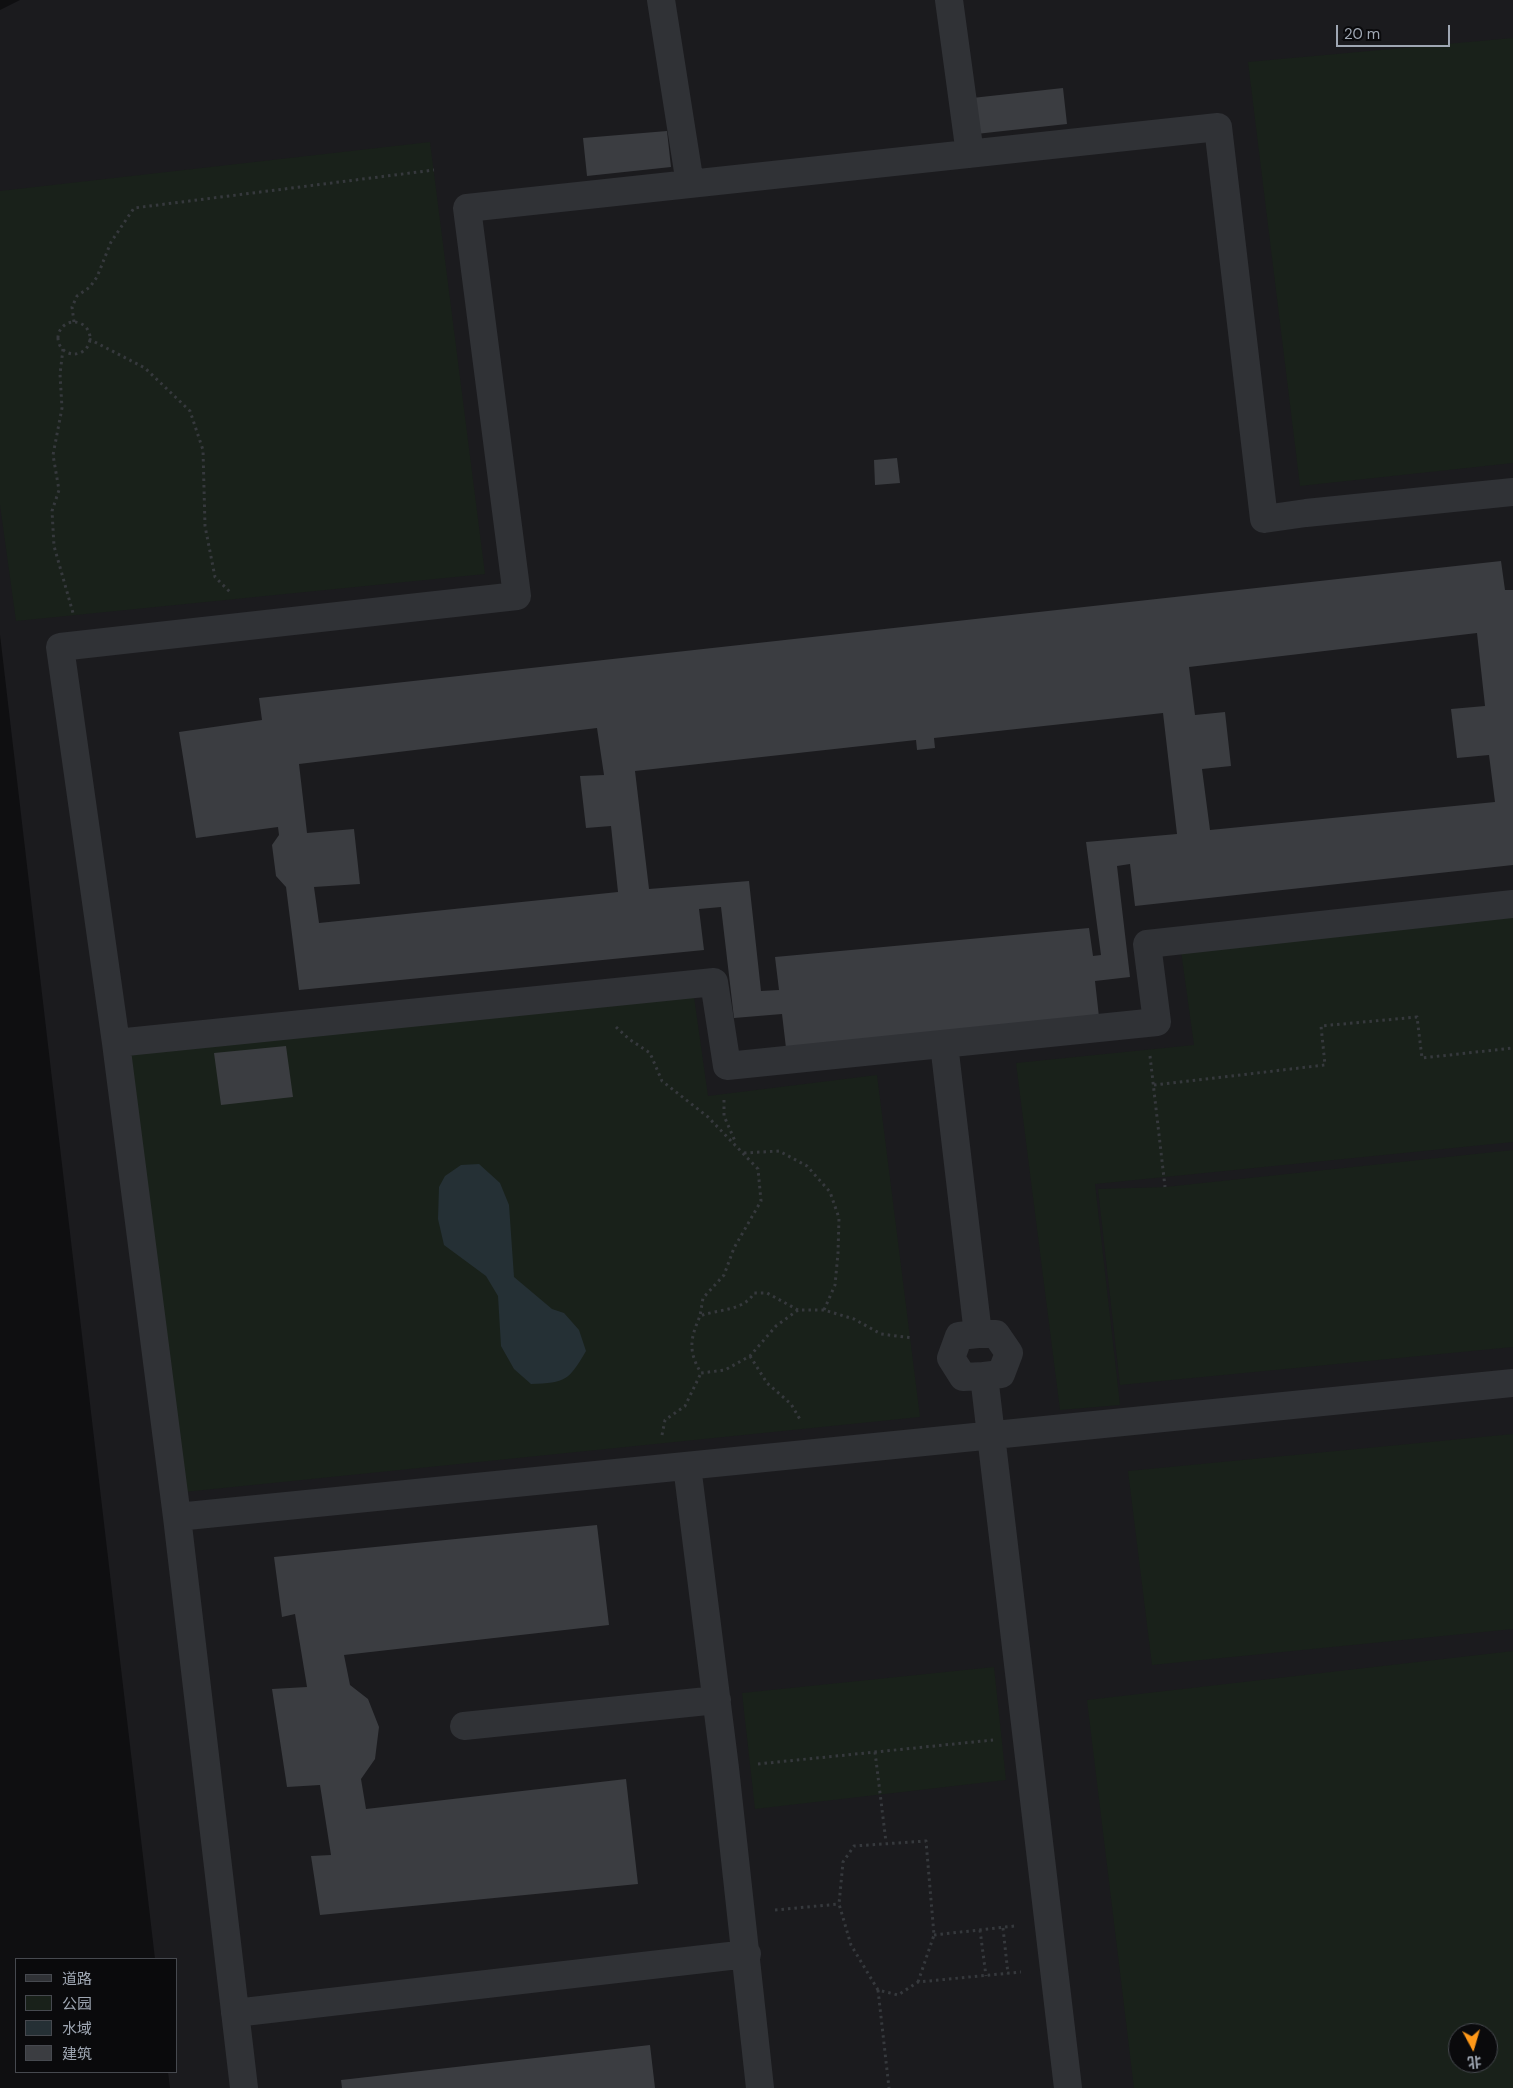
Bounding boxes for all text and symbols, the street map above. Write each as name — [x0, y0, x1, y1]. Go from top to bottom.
scale bar — [1338, 15, 1452, 47]
text: 20 m — [1344, 24, 1380, 44]
legend — [15, 1958, 178, 2073]
text: 道路 — [62, 1969, 92, 1989]
text: 公园 — [62, 1994, 92, 2014]
text: 水域 — [62, 2019, 92, 2039]
north arrow — [1448, 2023, 1498, 2073]
text: 建筑 — [62, 2044, 92, 2064]
text: 北 — [1467, 2052, 1482, 2072]

